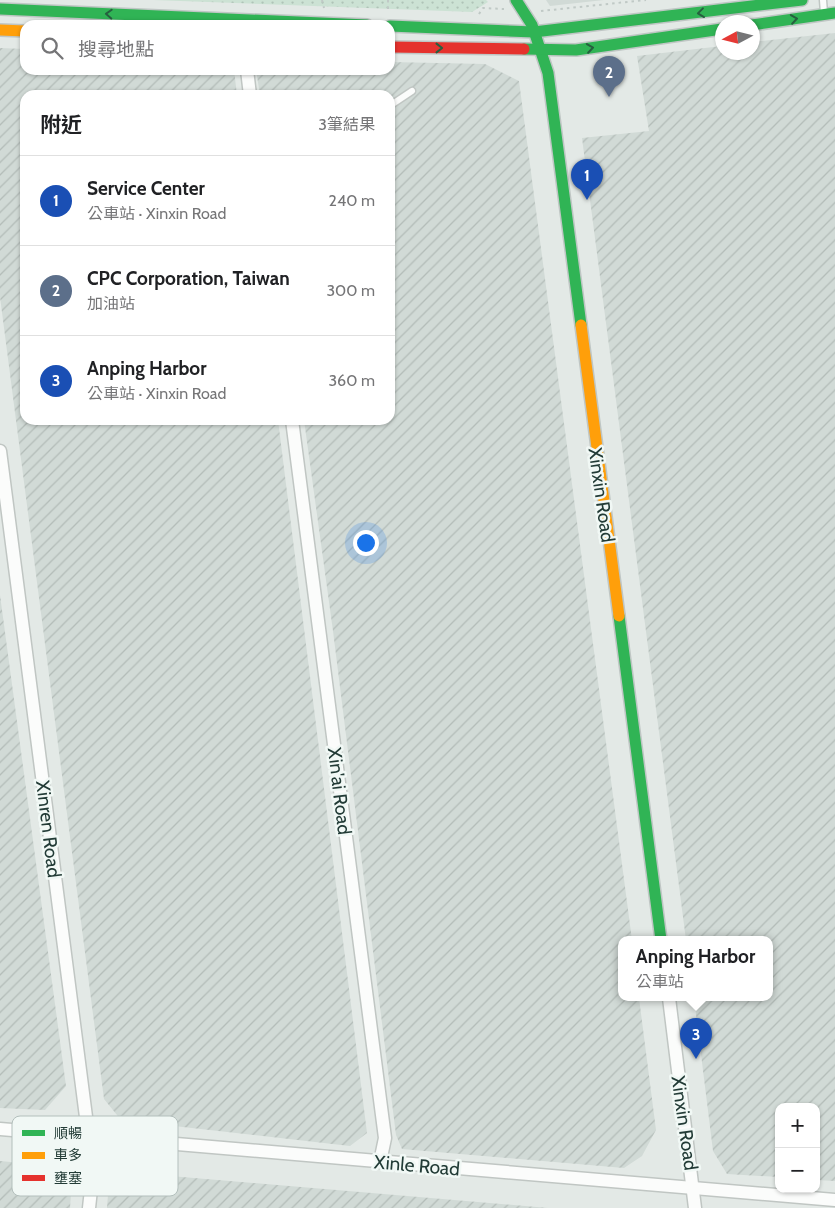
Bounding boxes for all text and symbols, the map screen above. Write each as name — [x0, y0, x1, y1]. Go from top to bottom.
one-way arrow — [697, 7, 705, 18]
one-way arrow — [104, 9, 112, 19]
one-way arrow — [789, 14, 798, 24]
north arrow — [715, 15, 760, 60]
search box — [20, 20, 395, 75]
icon: search — [38, 34, 66, 62]
text: 搜尋地點 — [78, 38, 154, 61]
one-way arrow — [435, 43, 443, 53]
one-way arrow — [587, 43, 595, 54]
pin: 2 — [593, 56, 625, 97]
text: 附近 — [40, 112, 82, 137]
text: 3筆結果 — [318, 115, 375, 134]
pin: 1 — [571, 159, 603, 200]
text: Service Center — [87, 177, 205, 200]
text: 1 — [53, 191, 59, 210]
text: 240 m — [329, 191, 375, 210]
text: 公車站 · Xinxin Road — [87, 204, 226, 223]
text: CPC Corporation, Taiwan — [87, 267, 290, 290]
text: 2 — [52, 281, 60, 300]
text: 300 m — [326, 281, 375, 300]
text: 加油站 — [87, 294, 135, 313]
text: Anping Harbor — [87, 357, 206, 380]
text: 3 — [52, 371, 60, 390]
text: 360 m — [328, 371, 375, 390]
text: 公車站 · Xinxin Road — [87, 384, 226, 403]
street label: Xinxin Road — [583, 446, 620, 544]
your location — [353, 530, 379, 556]
street label: Xin'ai Road — [323, 746, 356, 836]
street label: Xinren Road — [31, 779, 66, 879]
popup — [618, 936, 773, 1001]
text: Anping Harbor — [636, 945, 755, 968]
text: 公車站 — [636, 972, 684, 991]
pin: 3 — [680, 1018, 712, 1059]
street label: Xinxin Road — [666, 1074, 703, 1172]
map controls — [775, 1103, 820, 1193]
button: + — [775, 1103, 820, 1148]
legend — [12, 1116, 178, 1196]
text: 順暢 — [54, 1124, 82, 1142]
text: 車多 — [54, 1146, 82, 1164]
button: − — [775, 1148, 820, 1193]
street label: Xinle Road — [373, 1150, 461, 1181]
text: 壅塞 — [54, 1169, 82, 1187]

